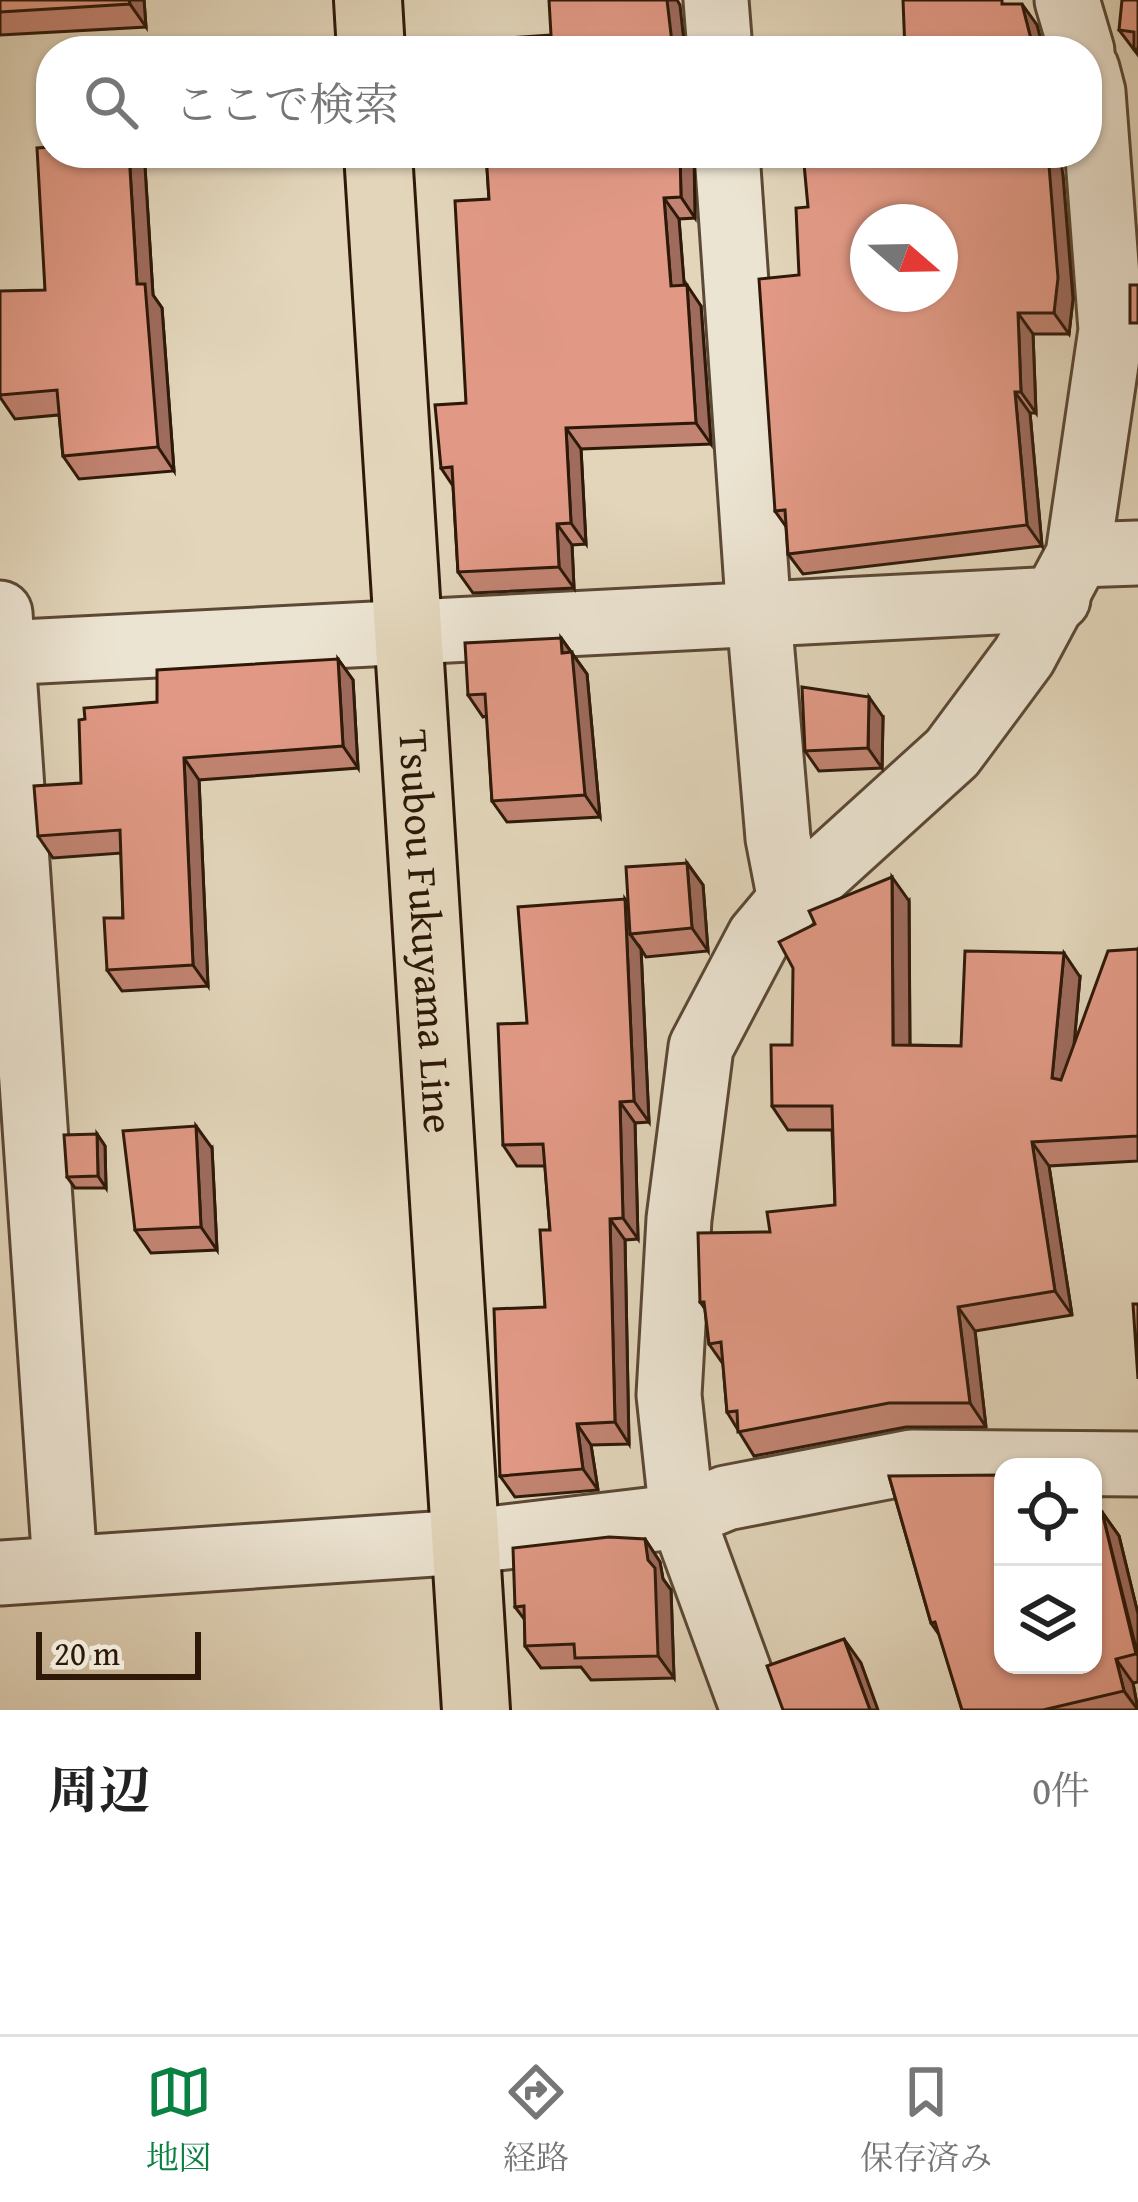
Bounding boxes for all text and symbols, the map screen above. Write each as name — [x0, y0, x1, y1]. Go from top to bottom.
search box — [36, 36, 1102, 168]
icon: search — [78, 69, 144, 135]
text: ここで検索 — [174, 71, 399, 136]
north arrow — [850, 204, 958, 312]
street label: Tsubou Fukuyama Line — [384, 728, 471, 1135]
map controls — [994, 1458, 1102, 1674]
button: locate — [994, 1458, 1102, 1566]
button: layers — [994, 1566, 1102, 1674]
scale bar — [36, 1626, 201, 1679]
text: 20 m — [54, 1629, 120, 1677]
text: 周辺 — [48, 1752, 150, 1827]
text: 0件 — [1032, 1761, 1090, 1818]
tab: 地図 — [146, 2059, 212, 2181]
tab: 経路 — [503, 2059, 569, 2181]
tab: 保存済み — [860, 2059, 992, 2181]

